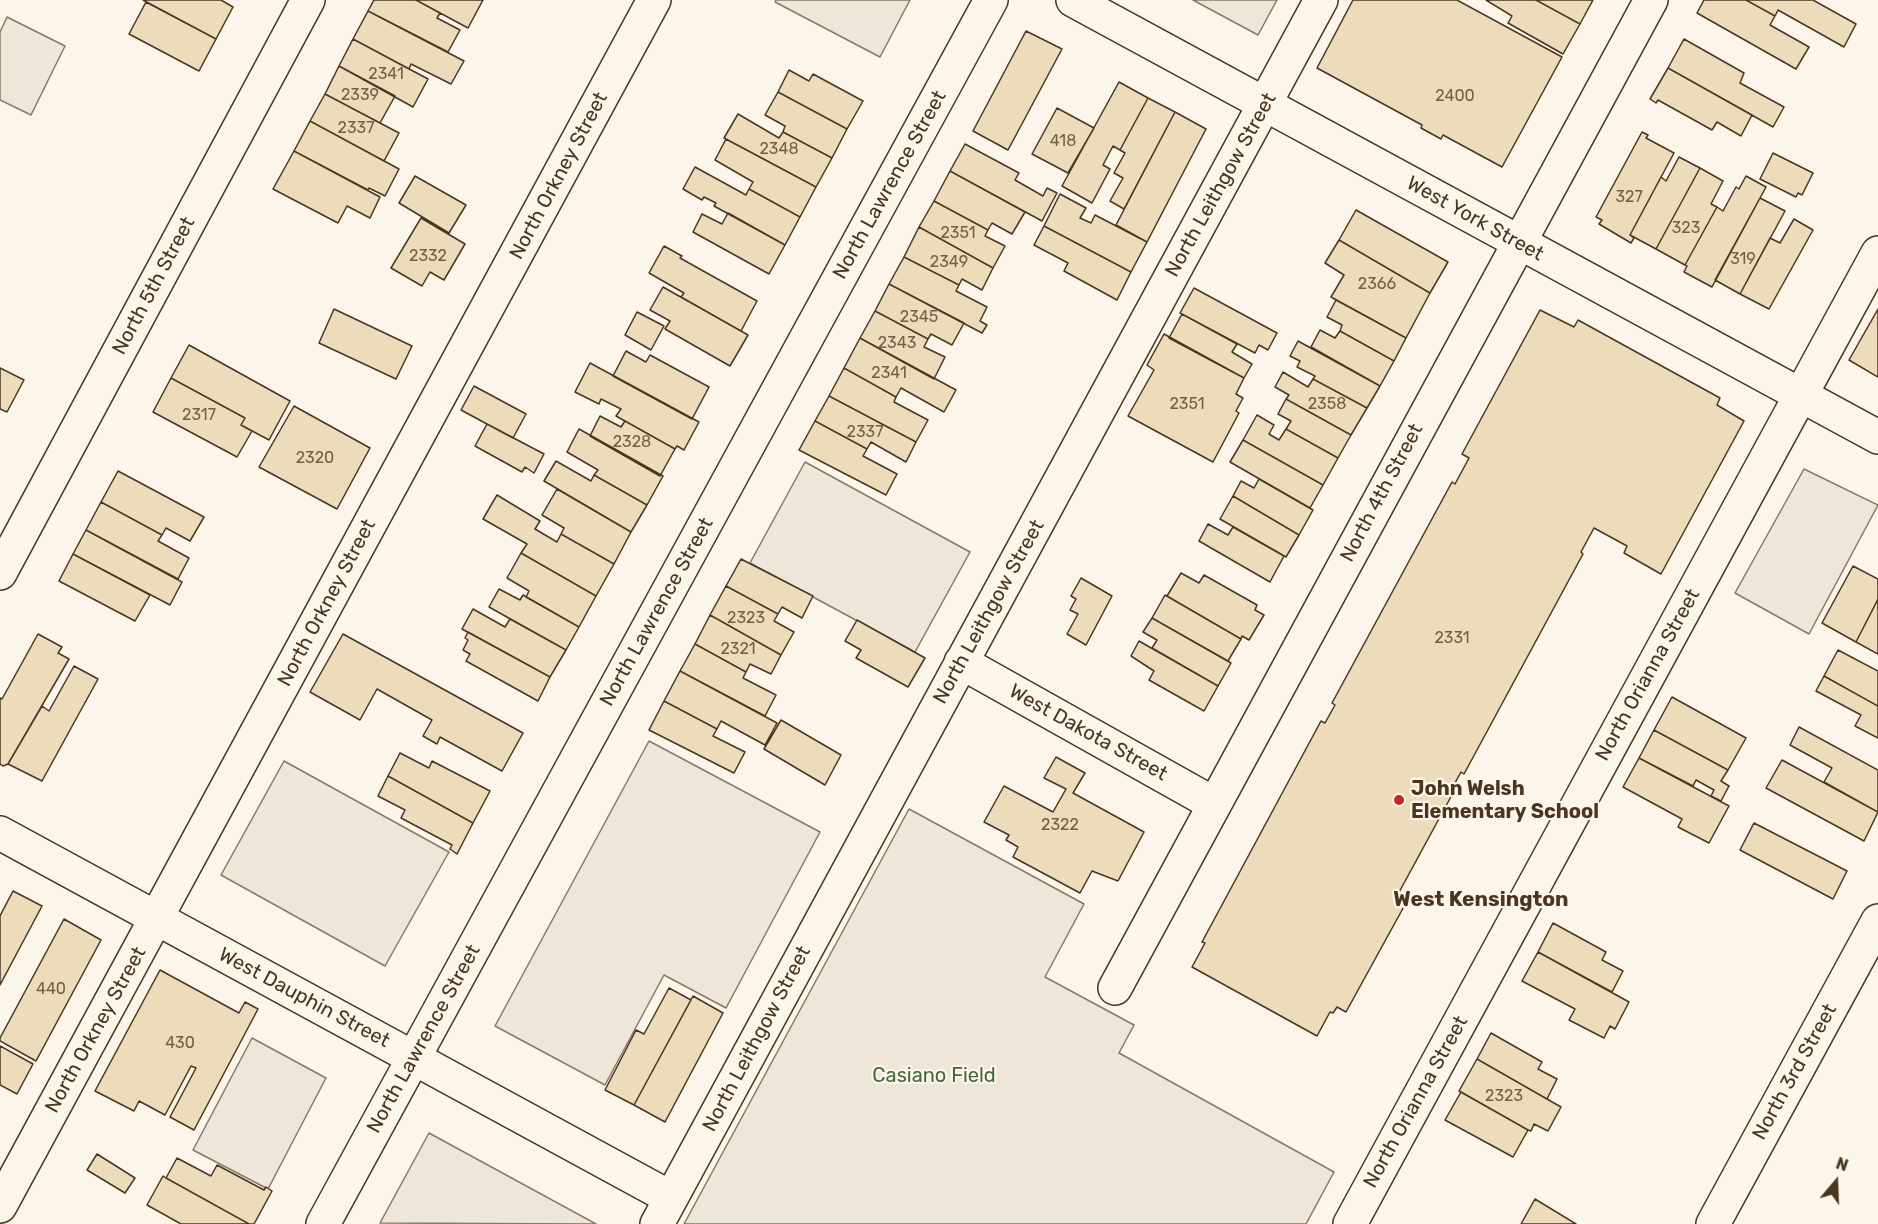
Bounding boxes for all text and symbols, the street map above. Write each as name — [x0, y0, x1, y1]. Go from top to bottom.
house number: 2341 — [368, 64, 404, 84]
house number: 2339 — [341, 85, 379, 105]
house number: 2400 — [1435, 86, 1475, 106]
street label: North Lawrence Street — [828, 87, 952, 283]
street label: North Orkney Street — [505, 88, 613, 264]
street label: North Leithgow Street — [1160, 89, 1282, 281]
house number: 2337 — [338, 118, 374, 138]
house number: 418 — [1050, 131, 1076, 151]
house number: 2348 — [759, 139, 799, 159]
street label: West York Street — [1402, 171, 1548, 267]
house number: 327 — [1615, 187, 1643, 207]
street label: North 5th Street — [108, 213, 200, 359]
house number: 323 — [1672, 218, 1700, 238]
house number: 2351 — [940, 223, 976, 243]
house number: 2332 — [409, 246, 447, 266]
house number: 319 — [1730, 249, 1756, 269]
house number: 2349 — [930, 252, 968, 272]
house number: 2366 — [1358, 274, 1396, 294]
house number: 2345 — [900, 307, 938, 327]
house number: 2343 — [878, 333, 916, 353]
house number: 2341 — [871, 363, 907, 383]
house number: 2351 — [1169, 394, 1205, 414]
house number: 2358 — [1308, 394, 1346, 414]
house number: 2317 — [182, 405, 216, 425]
street label: North 4th Street — [1335, 420, 1429, 566]
house number: 2337 — [847, 422, 883, 442]
house number: 2328 — [613, 432, 651, 452]
house number: 2320 — [296, 448, 334, 468]
street label: North Lawrence Street — [595, 514, 719, 710]
street label: North Orkney Street — [273, 515, 381, 691]
street label: North Leithgow Street — [928, 516, 1050, 708]
street label: North Orianna Street — [1591, 585, 1705, 765]
house number: 2323 — [727, 608, 765, 628]
house number: 2331 — [1434, 628, 1470, 648]
house number: 2321 — [720, 639, 756, 659]
street label: West Dakota Street — [1005, 680, 1171, 786]
place label: John Welsh Elementary School — [1411, 777, 1599, 824]
marker: John Welsh Elementary School — [1392, 793, 1406, 807]
house number: 2322 — [1041, 815, 1079, 835]
district label: West Kensington — [1393, 887, 1569, 913]
street label: North Lawrence Street — [362, 941, 486, 1137]
street label: North Leithgow Street — [698, 942, 816, 1136]
street label: North Orkney Street — [40, 943, 152, 1117]
street label: West Dauphin Street — [214, 943, 394, 1053]
house number: 440 — [36, 979, 66, 999]
street label: North 3rd Street — [1748, 1000, 1842, 1144]
street label: North Orianna Street — [1359, 1012, 1473, 1192]
house number: 430 — [165, 1033, 195, 1053]
park label: Casiano Field — [872, 1064, 996, 1088]
house number: 2323 — [1485, 1086, 1523, 1106]
north arrow — [1806, 1152, 1866, 1212]
text: N — [1833, 1154, 1851, 1175]

